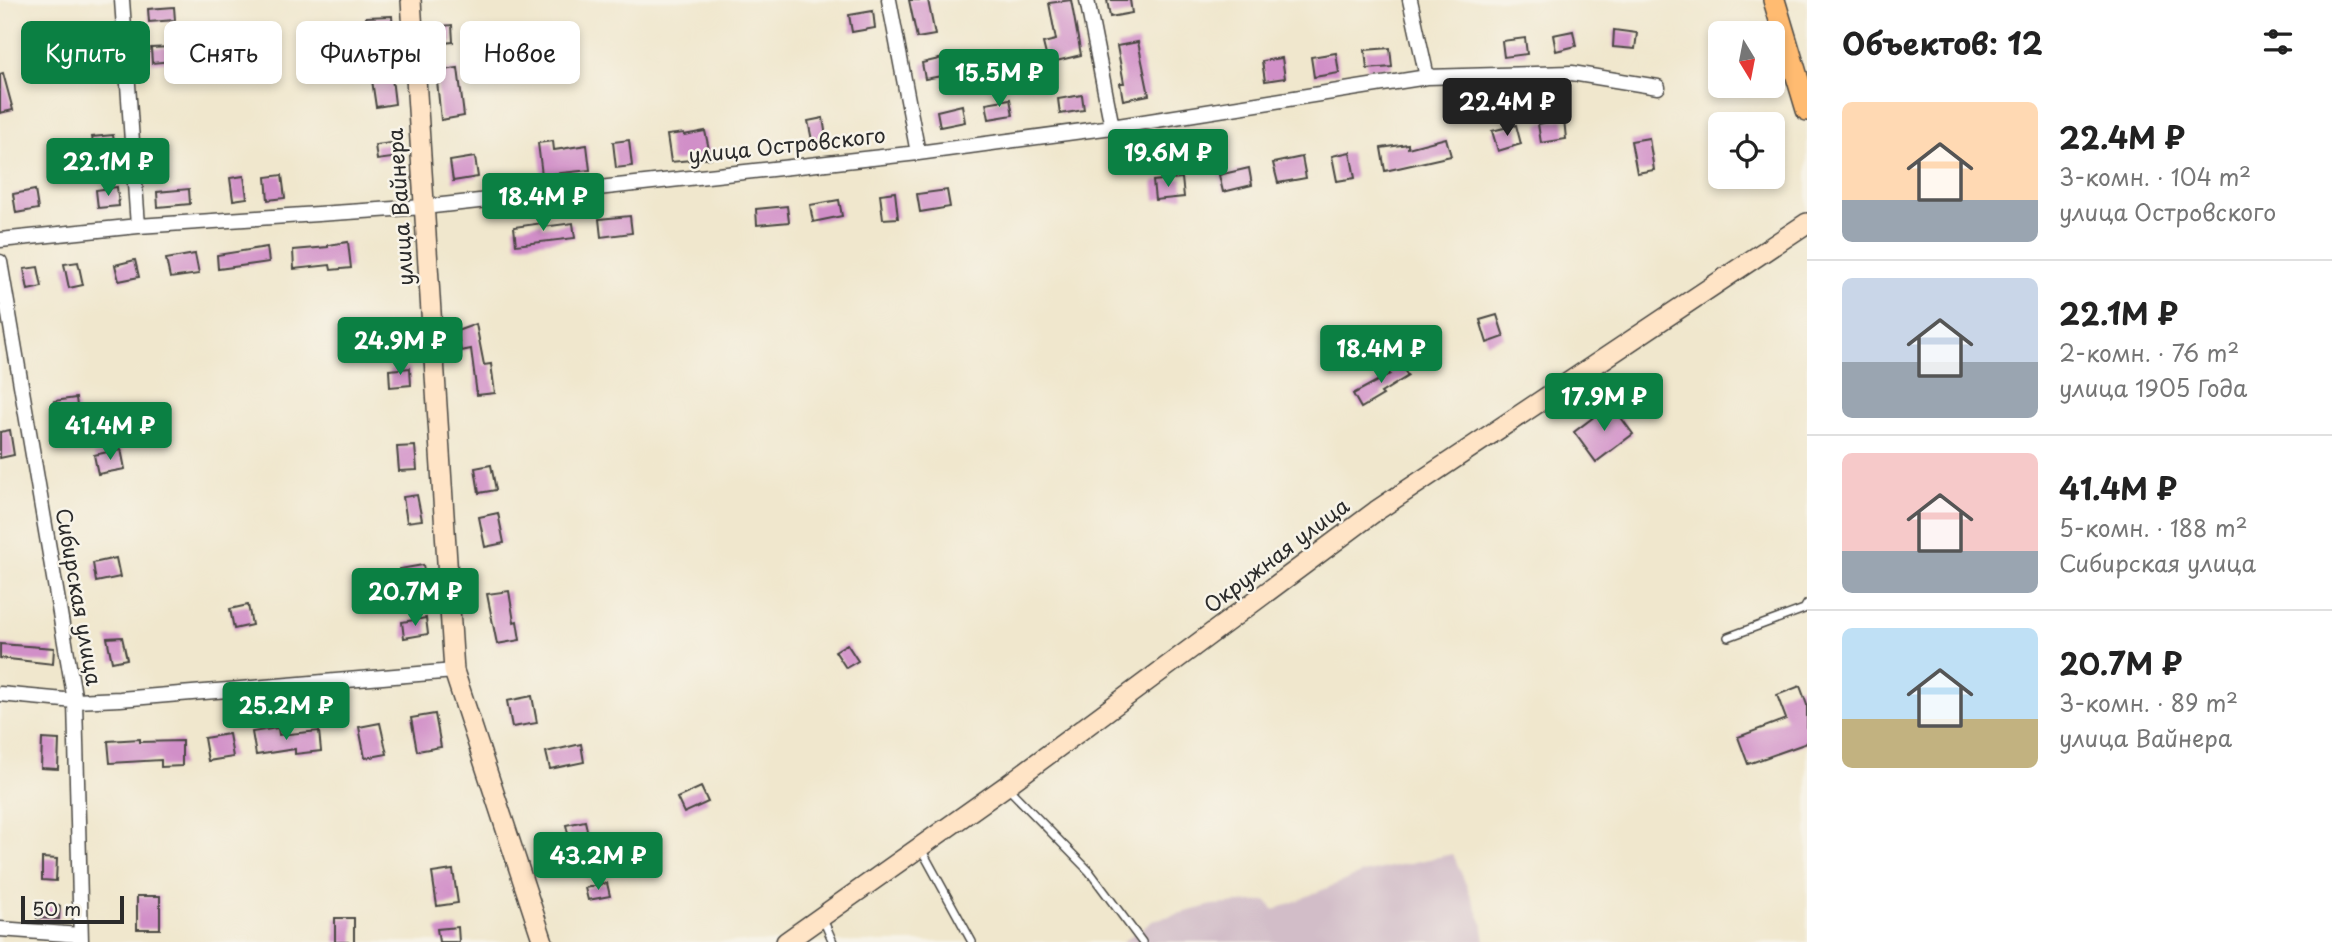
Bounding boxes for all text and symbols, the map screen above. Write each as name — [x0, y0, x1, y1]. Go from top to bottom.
text: Объектов: 12 — [1842, 20, 2043, 65]
chip: Купить — [21, 21, 150, 84]
chip: Снять — [164, 21, 282, 84]
chip: Фильтры — [296, 21, 446, 84]
chip: Новое — [460, 21, 580, 84]
north arrow — [1708, 21, 1785, 98]
map controls — [1708, 21, 1785, 189]
icon: filters — [2259, 23, 2297, 61]
pin: 15.5M ₽ — [934, 50, 1064, 109]
text: 15.5M ₽ — [955, 54, 1043, 89]
pin: 22.4M ₽ — [1442, 78, 1572, 138]
text: 22.4M ₽ — [1459, 83, 1555, 118]
button: locate — [1708, 112, 1785, 189]
text: 22.4M ₽ — [2059, 114, 2185, 159]
street label: улица Островского — [687, 118, 887, 170]
street label: улица Вайнера — [378, 127, 420, 287]
pin: 19.6M ₽ — [1103, 130, 1233, 189]
icon: home — [1898, 130, 1982, 214]
text: 19.6M ₽ — [1124, 134, 1212, 169]
pin: 22.1M ₽ — [43, 138, 173, 198]
text: 22.1M ₽ — [62, 143, 154, 178]
text: 3-комн. · 104 m² — [2059, 159, 2251, 194]
pin: 18.4M ₽ — [478, 174, 608, 233]
text: 18.4M ₽ — [498, 178, 588, 213]
text: улица Островского — [2059, 194, 2276, 229]
text: 22.1M ₽ — [2059, 290, 2178, 335]
icon: home — [1898, 306, 1982, 390]
pin: 24.9M ₽ — [335, 318, 465, 377]
text: 24.9M ₽ — [354, 322, 446, 357]
pin: 18.4M ₽ — [1316, 326, 1446, 385]
text: 18.4M ₽ — [1336, 330, 1426, 365]
text: 2-комн. · 76 m² — [2059, 335, 2239, 370]
text: улица 1905 Года — [2059, 370, 2247, 405]
pin: 17.9M ₽ — [1539, 374, 1669, 433]
text: 17.9M ₽ — [1561, 378, 1647, 413]
pin: 41.4M ₽ — [45, 402, 175, 462]
text: 41.4M ₽ — [65, 407, 155, 442]
text: 41.4M ₽ — [2059, 465, 2177, 510]
icon: home — [1898, 481, 1982, 565]
street label: Окружная улица — [1196, 489, 1356, 620]
street label: Сибирская улица — [49, 505, 111, 689]
text: 5-комн. · 188 m² — [2059, 510, 2248, 545]
text: Сибирская улица — [2059, 545, 2256, 580]
pin: 20.7M ₽ — [350, 568, 480, 628]
text: 20.7M ₽ — [368, 573, 462, 608]
text: 20.7M ₽ — [2059, 640, 2182, 685]
icon: home — [1898, 656, 1982, 740]
pin: 25.2M ₽ — [221, 682, 351, 742]
text: 3-комн. · 89 m² — [2059, 685, 2238, 720]
text: 25.2M ₽ — [239, 687, 333, 722]
text: улица Вайнера — [2059, 720, 2232, 755]
pin: 43.2M ₽ — [533, 832, 663, 892]
text: 43.2M ₽ — [550, 837, 646, 872]
scale bar — [21, 893, 124, 925]
text: 50 m — [32, 894, 81, 922]

